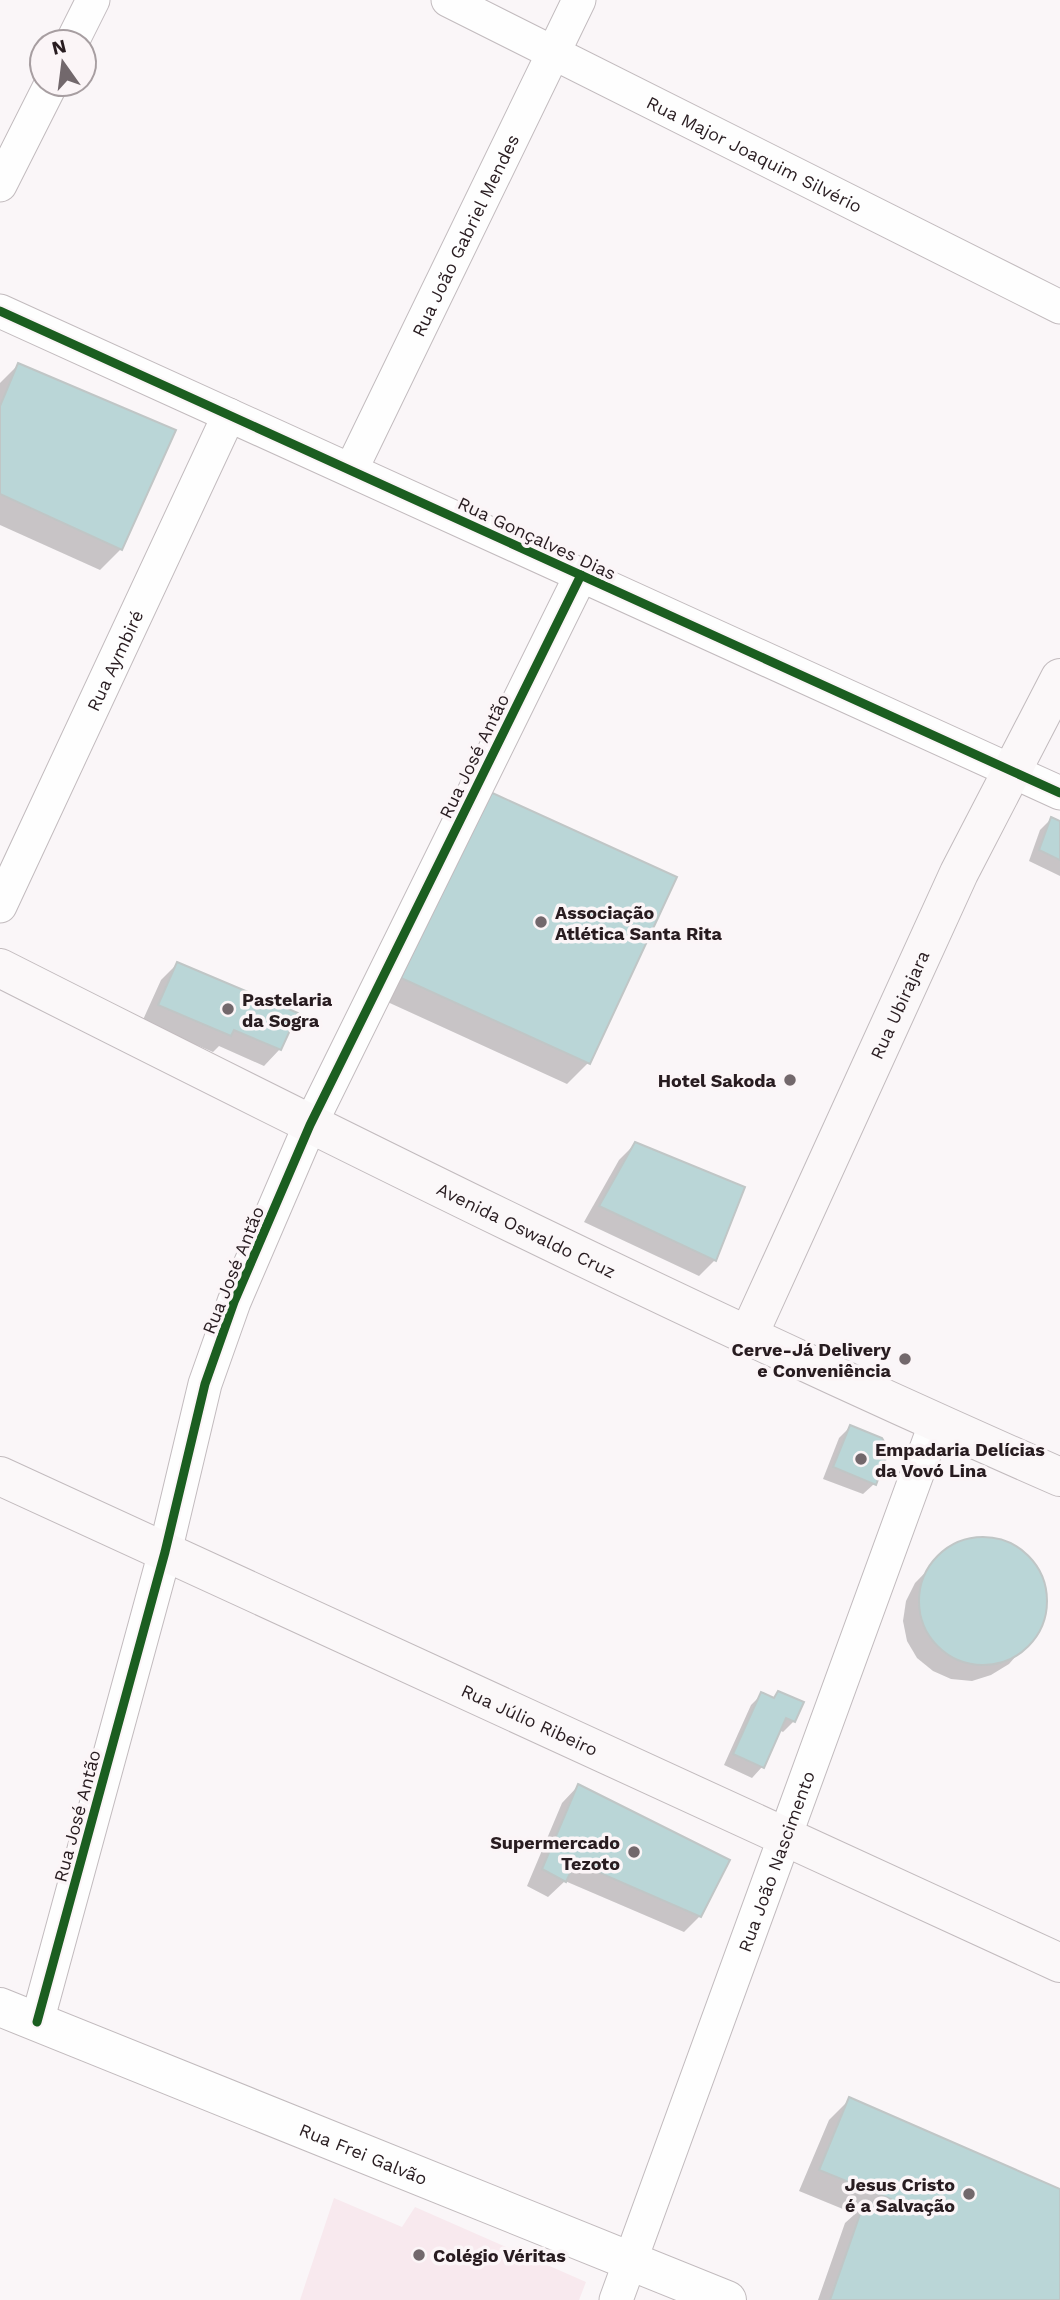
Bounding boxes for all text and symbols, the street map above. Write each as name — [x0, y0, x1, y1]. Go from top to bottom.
north arrow — [28, 28, 98, 98]
text: N — [49, 34, 69, 60]
street label: Rua Major Joaquim Silvério — [643, 91, 866, 217]
street label: Rua João Gabriel Mendes — [407, 130, 523, 340]
street label: Rua Gonçalves Dias — [455, 492, 619, 584]
street label: Rua Aymbiré — [82, 607, 147, 714]
street label: Rua José Antão — [435, 690, 513, 822]
place label: Associação Atlética Santa Rita — [555, 902, 723, 944]
marker: Associação Atlética Santa Rita — [533, 914, 549, 930]
street label: Rua Ubirajara — [865, 947, 933, 1062]
place label: Pastelaria da Sogra — [242, 989, 333, 1031]
marker: Pastelaria da Sogra — [220, 1001, 236, 1017]
place label: Hotel Sakoda — [658, 1070, 777, 1091]
marker: Hotel Sakoda — [782, 1072, 798, 1088]
street label: Avenida Oswaldo Cruz — [434, 1178, 619, 1282]
street label: Rua José Antão — [198, 1203, 268, 1337]
place label: Cerve-Já Delivery e Conveniência — [732, 1339, 892, 1381]
marker: Cerve-Já Delivery e Conveniência — [897, 1351, 913, 1367]
place label: Empadaria Delícias da Vovó Lina — [875, 1439, 1045, 1481]
marker: Empadaria Delícias da Vovó Lina — [853, 1451, 869, 1467]
street label: Rua Júlio Ribeiro — [458, 1679, 601, 1760]
street label: Rua José Antão — [49, 1748, 105, 1884]
street label: Rua João Nascimento — [733, 1768, 818, 1955]
place label: Supermercado Tezoto — [490, 1832, 620, 1874]
marker: Supermercado Tezoto — [626, 1844, 642, 1860]
street label: Rua Frei Galvão — [297, 2118, 431, 2189]
place label: Jesus Cristo é a Salvação — [845, 2174, 955, 2216]
marker: Jesus Cristo é a Salvação — [961, 2186, 977, 2202]
place label: Colégio Véritas — [433, 2245, 566, 2266]
marker: Colégio Véritas — [411, 2247, 427, 2263]

